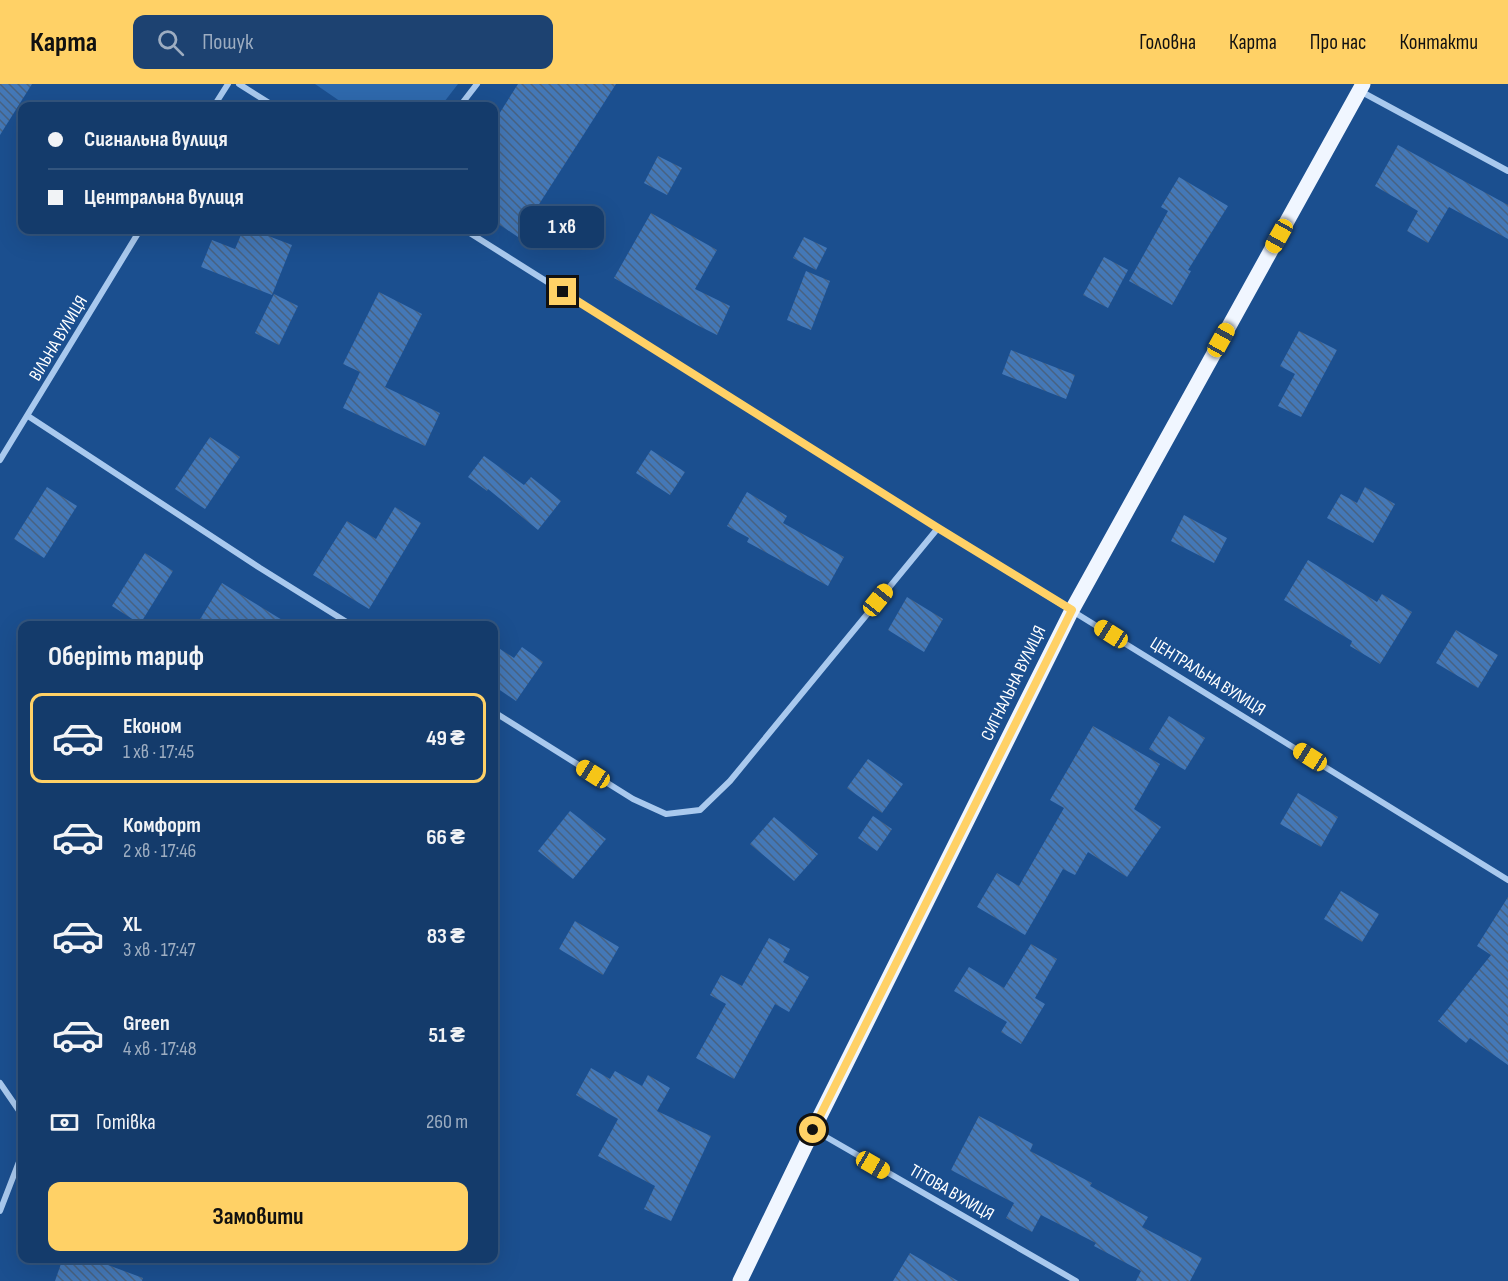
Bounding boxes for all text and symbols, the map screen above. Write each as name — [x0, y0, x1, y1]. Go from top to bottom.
search box — [133, 15, 553, 69]
text: Карта — [30, 26, 97, 59]
icon: search — [154, 26, 187, 59]
text: Пошук — [202, 29, 253, 56]
text: Головна — [1139, 30, 1196, 55]
text: Карта — [1229, 30, 1277, 55]
text: Про нас — [1310, 30, 1366, 55]
text: Контакти — [1399, 30, 1478, 55]
text: Сигнальна вулиця — [84, 126, 228, 153]
text: Центральна вулиця — [84, 184, 244, 211]
callout: 1 хв — [521, 205, 605, 247]
text: 1 хв — [548, 215, 576, 239]
car — [1262, 216, 1296, 256]
route end — [549, 278, 576, 305]
street label: ВІЛЬНА ВУЛИЦЯ — [25, 292, 92, 385]
car — [1204, 320, 1238, 360]
car — [860, 580, 896, 620]
car — [1091, 617, 1131, 651]
street label: СИГНАЛЬНА ВУЛИЦЯ — [977, 622, 1050, 744]
street label: ЦЕНТРАЛЬНА ВУЛИЦЯ — [1146, 633, 1269, 720]
text: Оберіть тариф — [48, 641, 204, 673]
icon: car — [51, 711, 105, 765]
text: Економ — [123, 713, 182, 740]
text: 49 ₴ — [426, 725, 465, 752]
text: 1 хв · 17:45 — [123, 740, 194, 764]
car — [1290, 740, 1330, 774]
car — [573, 757, 613, 791]
icon: car — [51, 810, 105, 864]
text: Комфорт — [123, 812, 201, 839]
text: 66 ₴ — [426, 824, 465, 851]
text: 2 хв · 17:46 — [123, 839, 196, 863]
icon: car — [51, 909, 105, 963]
text: XL — [123, 911, 142, 938]
text: 83 ₴ — [427, 923, 465, 950]
text: 3 хв · 17:47 — [123, 938, 196, 962]
icon: car — [51, 1008, 105, 1062]
text: Green — [123, 1010, 170, 1037]
text: 51 ₴ — [429, 1022, 465, 1049]
text: 4 хв · 17:48 — [123, 1037, 196, 1061]
icon: cash — [48, 1106, 81, 1139]
text: Готівка — [96, 1109, 156, 1136]
text: 260 m — [426, 1110, 468, 1134]
route start — [799, 1116, 826, 1143]
car — [853, 1148, 893, 1182]
street label: ТІТОВА ВУЛИЦЯ — [906, 1160, 998, 1225]
button: Замовити — [48, 1182, 468, 1251]

